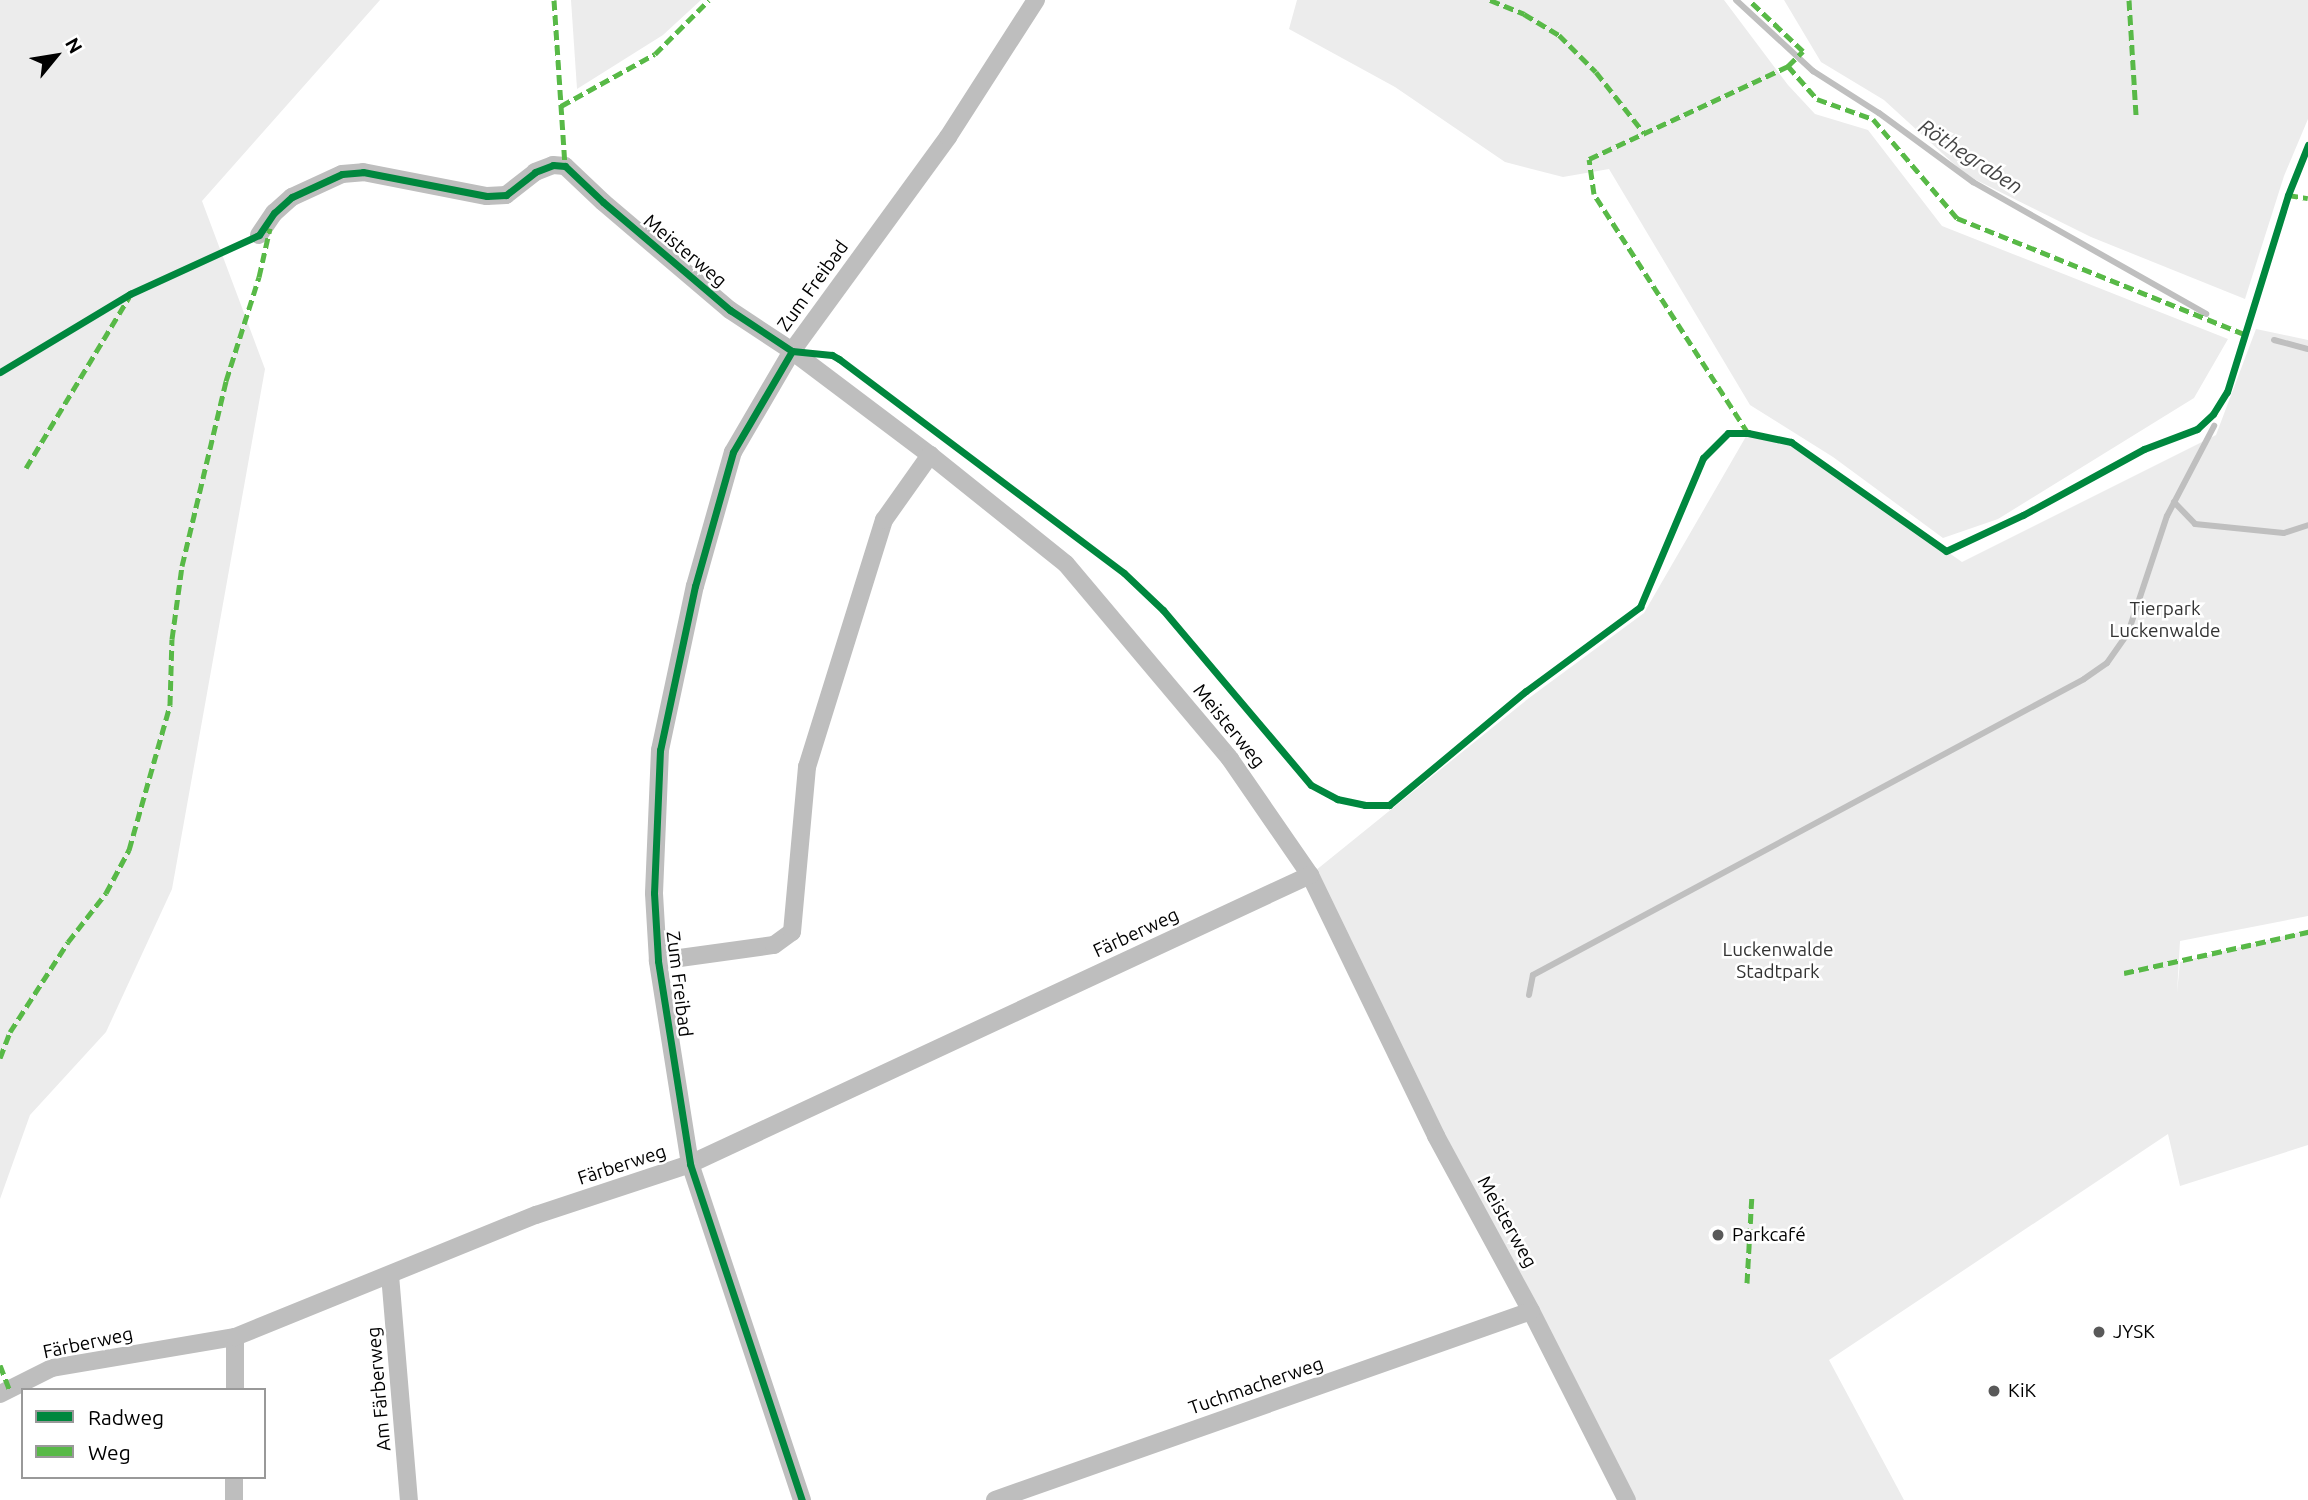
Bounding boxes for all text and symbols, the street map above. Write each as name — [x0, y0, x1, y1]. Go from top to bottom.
north arrow — [21, 21, 91, 91]
text: N — [61, 34, 87, 57]
water label: Röthegraben — [1914, 113, 2028, 199]
street label: Meisterweg — [639, 210, 731, 292]
street label: Zum Freibad — [773, 236, 853, 336]
park label: Tierpark Luckenwalde — [2109, 598, 2221, 642]
street label: Meisterweg — [1188, 679, 1270, 773]
street label: Färberweg — [1090, 903, 1182, 963]
street label: Zum Freibad — [661, 930, 697, 1038]
park label: Luckenwalde Stadtpark — [1722, 939, 1834, 983]
street label: Färberweg — [575, 1140, 669, 1190]
street label: Meisterweg — [1472, 1172, 1542, 1272]
place label: Parkcafé — [1732, 1224, 1806, 1246]
marker: Parkcafé — [1710, 1227, 1726, 1243]
place label: JYSK — [2113, 1321, 2155, 1343]
street label: Färberweg — [41, 1322, 135, 1364]
marker: JYSK — [2091, 1324, 2107, 1340]
street label: Am Färberweg — [362, 1326, 396, 1452]
street label: Tuchmacherweg — [1186, 1352, 1326, 1420]
place label: KiK — [2008, 1380, 2036, 1402]
marker: KiK — [1986, 1383, 2002, 1399]
legend — [21, 1388, 266, 1479]
text: Radweg — [88, 1405, 164, 1429]
text: Weg — [88, 1440, 131, 1464]

